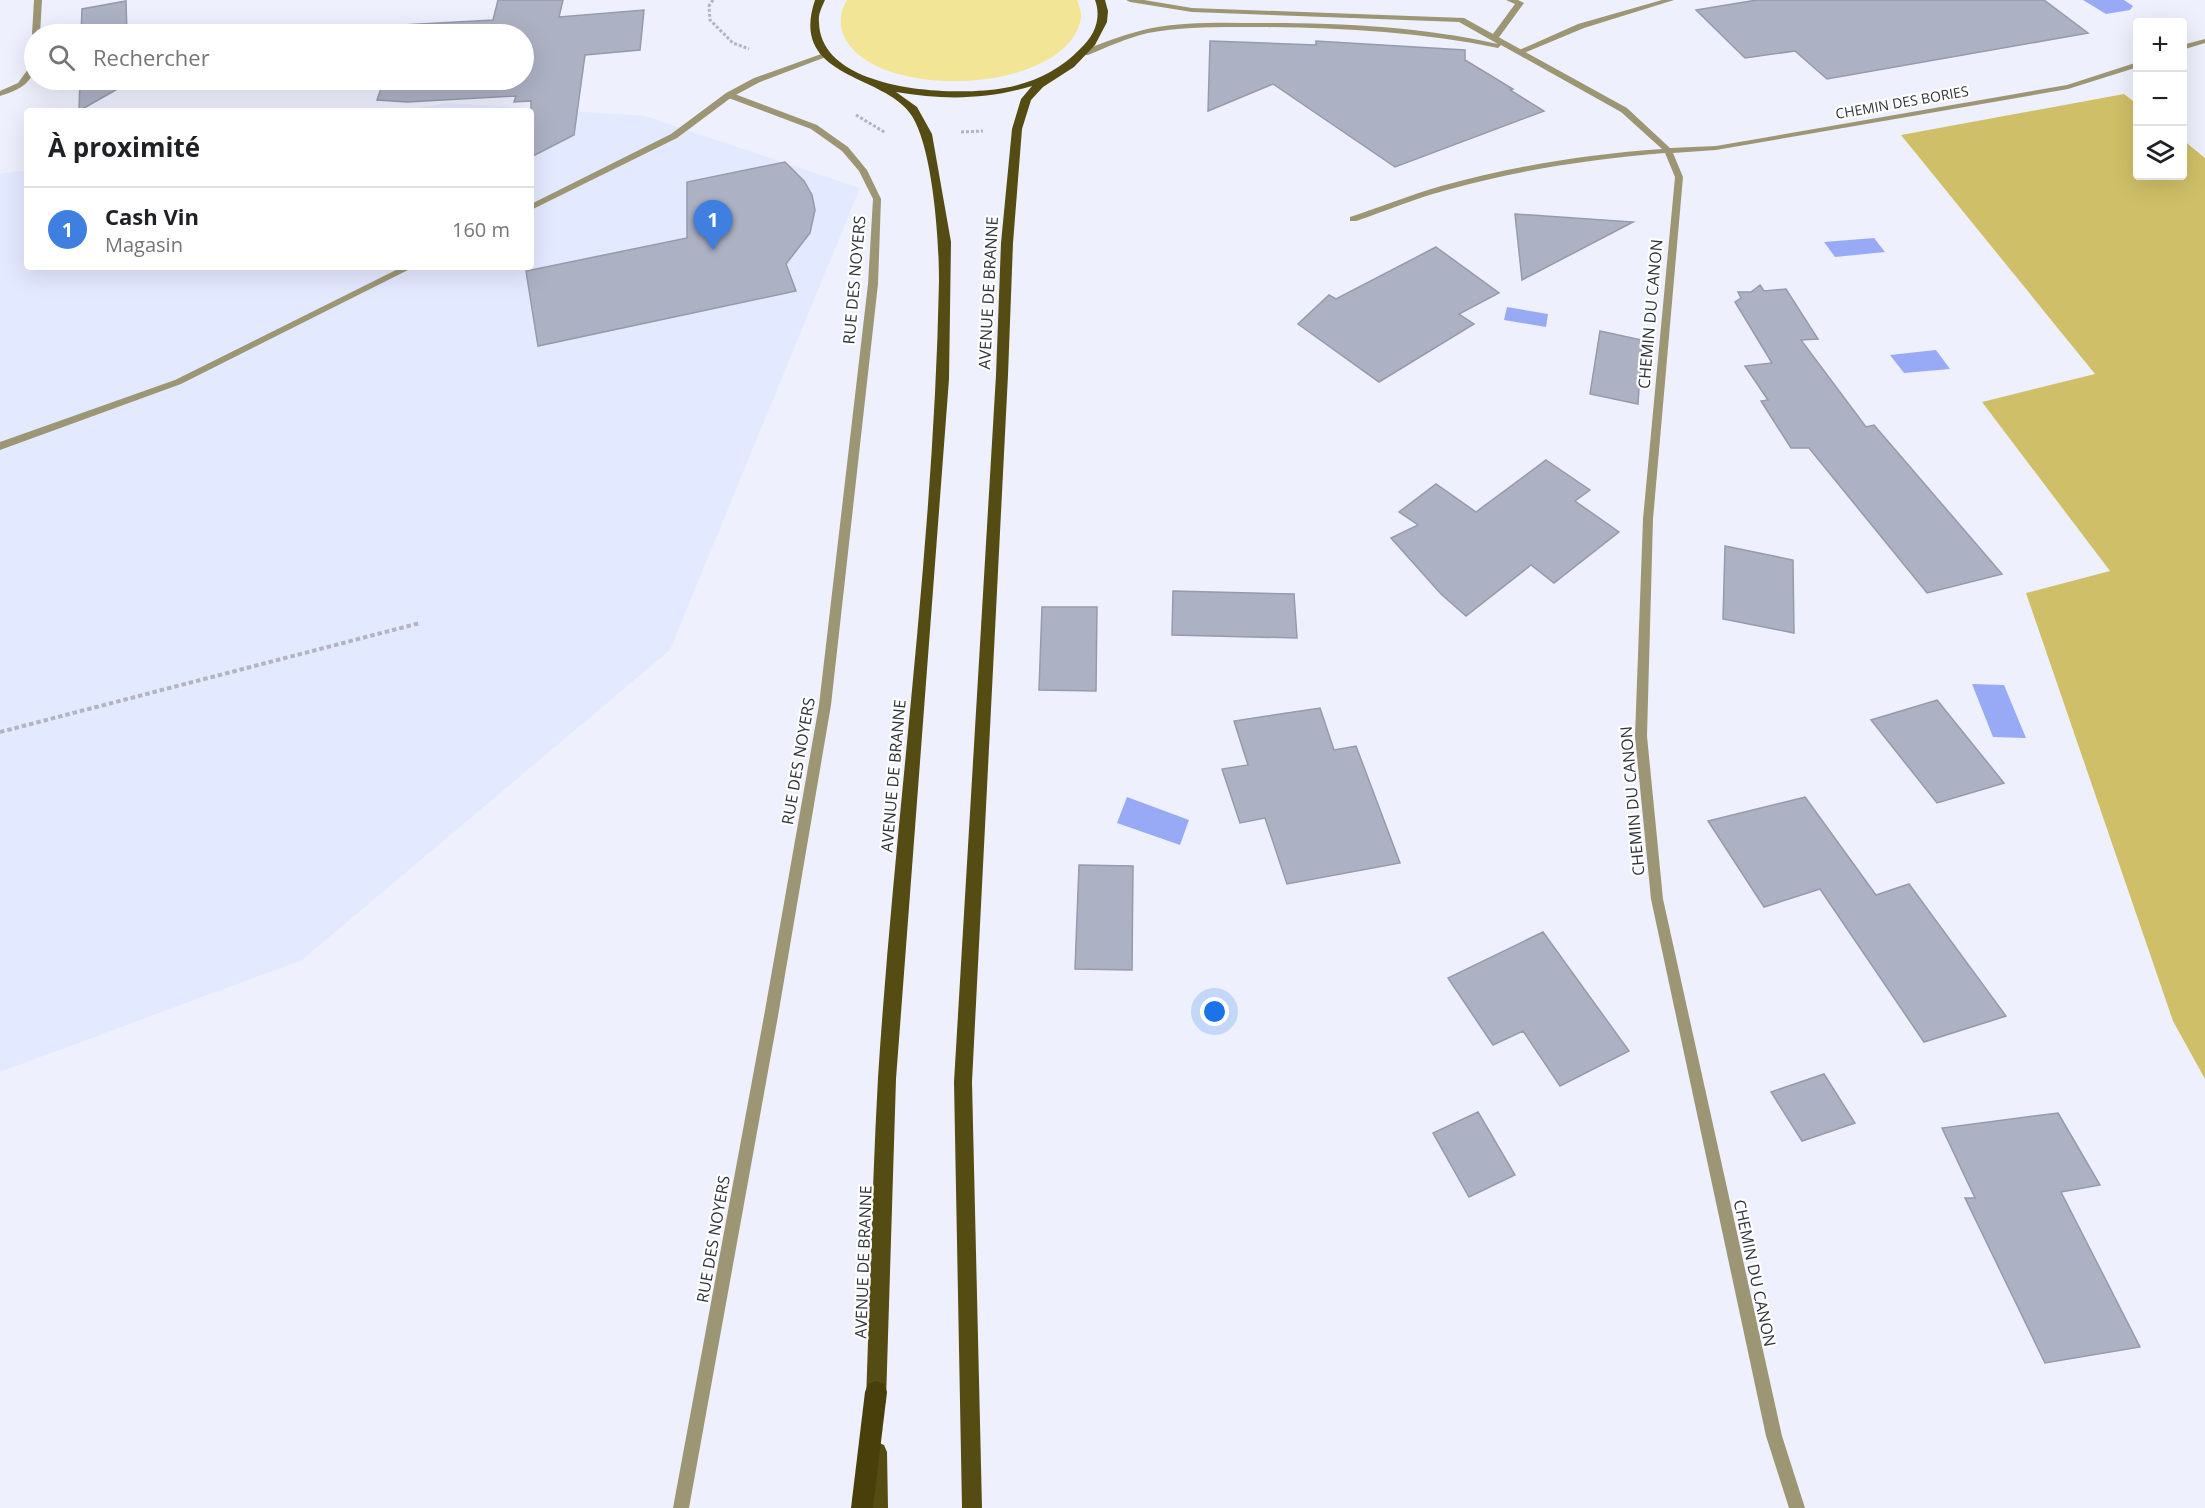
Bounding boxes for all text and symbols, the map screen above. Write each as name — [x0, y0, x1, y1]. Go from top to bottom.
map controls — [2133, 18, 2187, 180]
button: + — [2133, 18, 2187, 72]
search box — [24, 24, 534, 90]
icon: search — [45, 41, 78, 74]
text: Rechercher — [93, 42, 210, 72]
button: − — [2133, 72, 2187, 126]
street label: CHEMIN DES BORIES — [1834, 81, 1970, 123]
button: layers — [2133, 126, 2187, 180]
text: À proximité — [48, 129, 200, 165]
pin: 1 — [694, 200, 732, 250]
text: Cash Vin — [105, 201, 199, 231]
street label: RUE DES NOYERS — [837, 215, 871, 345]
text: 1 — [62, 216, 73, 243]
text: 160 m — [452, 216, 510, 243]
street label: AVENUE DE BRANNE — [973, 216, 1003, 370]
text: Magasin — [105, 231, 183, 258]
street label: CHEMIN DU CANON — [1633, 238, 1667, 390]
street label: RUE DES NOYERS — [776, 695, 820, 826]
street label: AVENUE DE BRANNE — [875, 699, 911, 853]
street label: CHEMIN DU CANON — [1615, 725, 1649, 877]
your location — [1200, 997, 1229, 1026]
street label: RUE DES NOYERS — [691, 1173, 735, 1304]
street label: AVENUE DE BRANNE — [849, 1185, 877, 1339]
street label: CHEMIN DU CANON — [1729, 1197, 1781, 1349]

